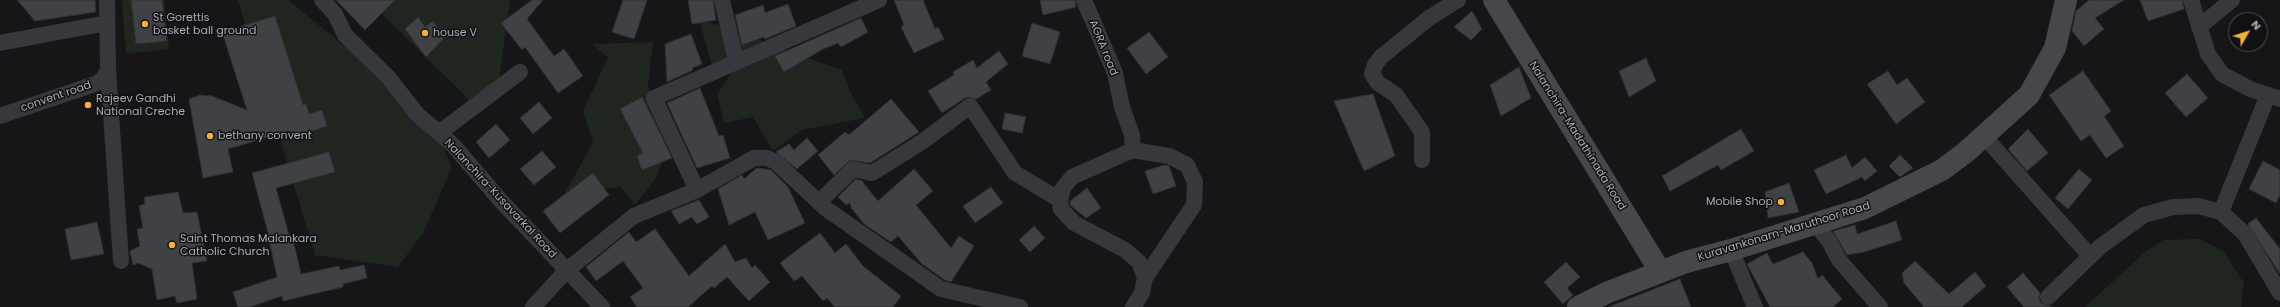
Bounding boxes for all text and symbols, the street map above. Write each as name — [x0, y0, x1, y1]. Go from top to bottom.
place label: St Gorettis basket ball ground — [153, 11, 256, 37]
north arrow — [2228, 12, 2268, 52]
text: N — [2248, 17, 2265, 33]
street label: AGRA road — [1086, 18, 1120, 78]
marker: St Gorettis basket ball ground — [140, 19, 150, 29]
place label: house V — [433, 26, 477, 40]
marker: house V — [420, 28, 430, 38]
street label: Nalanchira-Madathinada Road — [1526, 59, 1628, 213]
street label: convent road — [19, 79, 93, 115]
place label: Rajeev Gandhi National Creche — [96, 92, 185, 118]
marker: Rajeev Gandhi National Creche — [83, 100, 93, 110]
place label: bethany convent — [218, 129, 312, 143]
marker: bethany convent — [205, 131, 215, 141]
street label: Nalanchira-Kusavarkal Road — [441, 137, 559, 261]
place label: Mobile Shop — [1706, 195, 1773, 209]
marker: Mobile Shop — [1776, 197, 1786, 207]
street label: Kuravankonam-Maruthoor Road — [1696, 199, 1872, 265]
place label: Saint Thomas Malankara Catholic Church — [180, 232, 317, 258]
marker: Saint Thomas Malankara Catholic Church — [167, 240, 177, 250]

